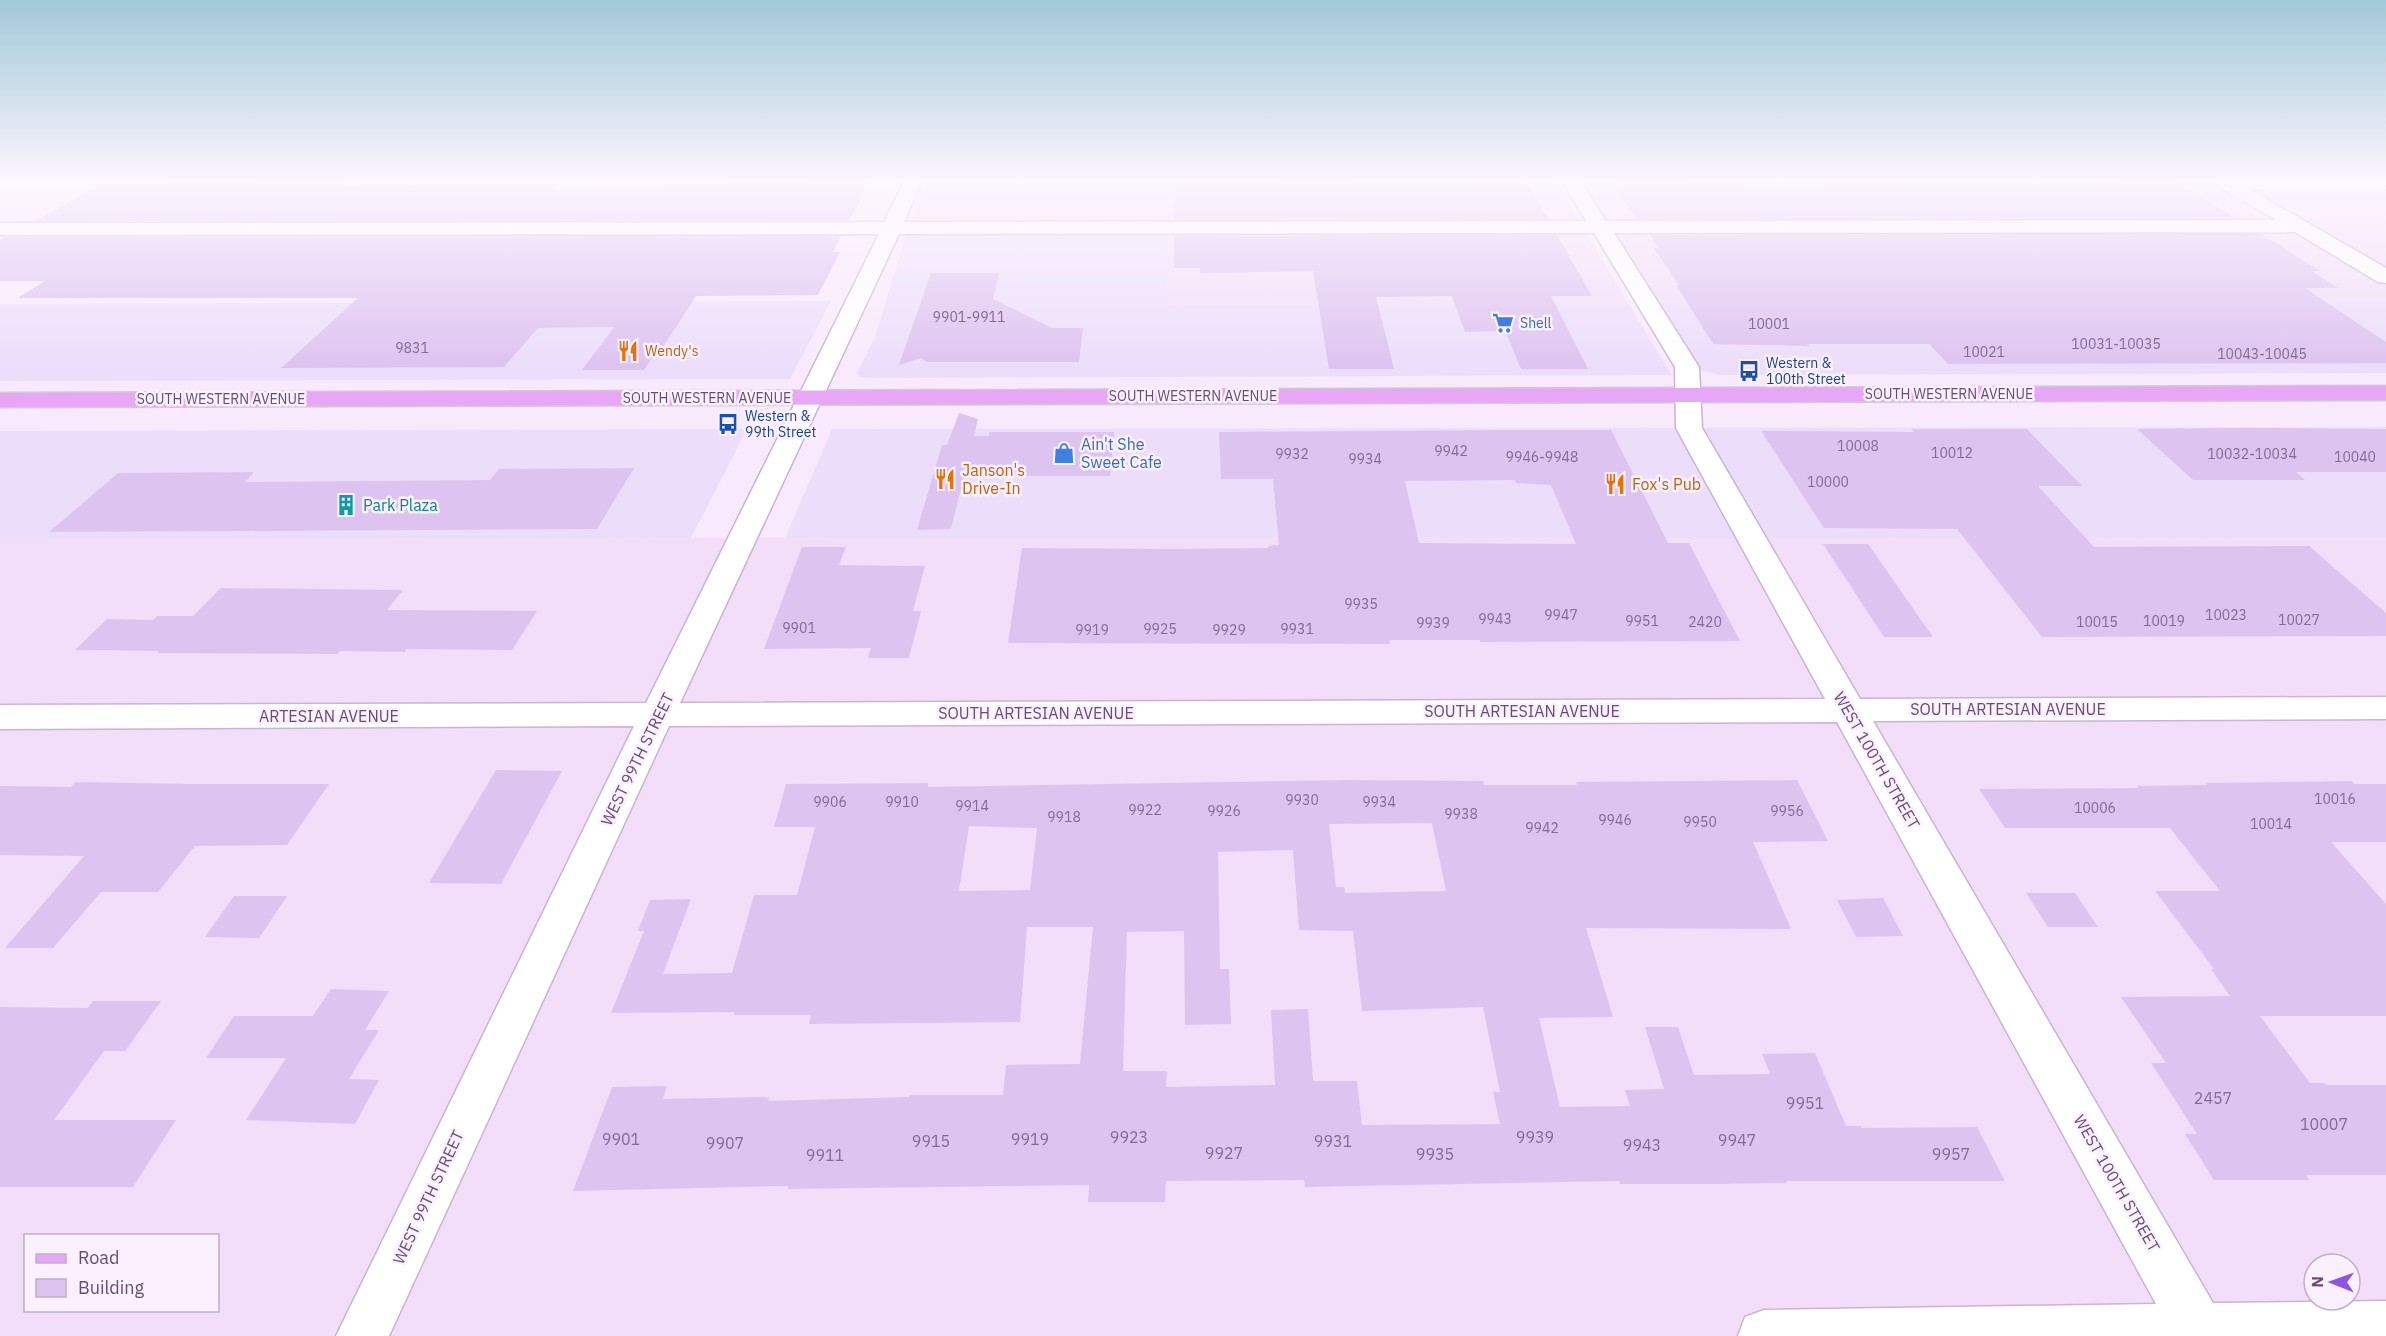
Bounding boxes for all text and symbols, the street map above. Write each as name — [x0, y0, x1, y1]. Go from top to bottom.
house number: 9901-9911 — [933, 308, 1005, 326]
supermarket icon: Shell — [1491, 311, 1515, 335]
place label: Shell — [1520, 314, 1552, 332]
house number: 10001 — [1748, 315, 1790, 333]
house number: 10031-10035 — [2071, 335, 2161, 353]
house number: 9831 — [395, 339, 429, 357]
restaurant icon: Wendy's — [616, 339, 640, 363]
place label: Wendy's — [645, 342, 699, 360]
house number: 10021 — [1963, 343, 2005, 361]
house number: 10043-10045 — [2217, 345, 2307, 363]
place label: Western & 100th Street — [1766, 354, 1846, 388]
bus stop icon: Western & 100th Street — [1737, 359, 1761, 383]
street label: SOUTH WESTERN AVENUE — [1865, 385, 2033, 403]
street label: SOUTH WESTERN AVENUE — [1109, 387, 1277, 405]
street label: SOUTH WESTERN AVENUE — [623, 389, 791, 407]
street label: SOUTH WESTERN AVENUE — [137, 390, 305, 408]
place label: Western & 99th Street — [745, 407, 816, 441]
bus stop icon: Western & 99th Street — [716, 412, 740, 436]
place label: Ain't She Sweet Cafe — [1081, 434, 1162, 472]
house number: 10008 — [1837, 437, 1879, 455]
shop icon: Ain't She Sweet Cafe — [1052, 441, 1076, 465]
house number: 9942 — [1434, 442, 1468, 460]
house number: 10012 — [1931, 444, 1973, 462]
house number: 9932 — [1275, 445, 1309, 463]
house number: 10032-10034 — [2207, 445, 2297, 463]
house number: 9946-9948 — [1506, 448, 1578, 466]
house number: 10040 — [2334, 448, 2376, 466]
house number: 9934 — [1348, 450, 1382, 468]
place label: Janson's Drive-In — [962, 460, 1025, 498]
restaurant icon: Janson's Drive-In — [933, 467, 957, 491]
restaurant icon: Fox's Pub — [1603, 472, 1627, 496]
house number: 10000 — [1807, 473, 1849, 491]
place label: Fox's Pub — [1632, 474, 1701, 494]
building icon: Park Plaza — [334, 493, 358, 517]
place label: Park Plaza — [363, 495, 438, 515]
house number: 9935 — [1344, 595, 1378, 613]
house number: 9947 — [1544, 606, 1578, 624]
house number: 10023 — [2205, 606, 2247, 624]
house number: 9943 — [1478, 610, 1512, 628]
house number: 10027 — [2278, 611, 2320, 629]
house number: 9951 — [1625, 612, 1659, 630]
house number: 10019 — [2143, 612, 2185, 630]
house number: 2420 — [1688, 613, 1722, 631]
house number: 10015 — [2076, 613, 2118, 631]
house number: 9939 — [1416, 614, 1450, 632]
house number: 9901 — [782, 619, 816, 637]
house number: 9925 — [1143, 620, 1177, 638]
house number: 9931 — [1280, 620, 1314, 638]
house number: 9919 — [1075, 621, 1109, 639]
house number: 9929 — [1212, 621, 1246, 639]
street label: WEST 100TH STREET — [1830, 688, 1924, 832]
street label: WEST 99TH STREET — [596, 689, 678, 829]
street label: SOUTH ARTESIAN AVENUE — [1910, 699, 2106, 719]
street label: SOUTH ARTESIAN AVENUE — [1424, 701, 1620, 721]
street label: SOUTH ARTESIAN AVENUE — [938, 703, 1134, 723]
street label: ARTESIAN AVENUE — [259, 706, 399, 726]
house number: 10016 — [2314, 790, 2356, 808]
house number: 9930 — [1285, 791, 1319, 809]
house number: 9906 — [813, 793, 847, 811]
house number: 9910 — [885, 793, 919, 811]
house number: 9934 — [1362, 793, 1396, 811]
house number: 9914 — [955, 797, 989, 815]
house number: 10006 — [2074, 799, 2116, 817]
house number: 9922 — [1128, 801, 1162, 819]
house number: 9926 — [1207, 802, 1241, 820]
house number: 9956 — [1770, 802, 1804, 820]
house number: 9938 — [1444, 805, 1478, 823]
house number: 9918 — [1047, 808, 1081, 826]
house number: 9946 — [1598, 811, 1632, 829]
house number: 9950 — [1683, 813, 1717, 831]
house number: 10014 — [2250, 815, 2292, 833]
house number: 9942 — [1525, 819, 1559, 837]
house number: 2457 — [2194, 1088, 2232, 1108]
house number: 9951 — [1786, 1093, 1824, 1113]
street label: WEST 100TH STREET — [2070, 1111, 2164, 1255]
house number: 10007 — [2300, 1114, 2348, 1134]
street label: WEST 99TH STREET — [388, 1127, 468, 1267]
house number: 9923 — [1110, 1127, 1148, 1147]
house number: 9939 — [1516, 1127, 1554, 1147]
house number: 9901 — [602, 1129, 640, 1149]
house number: 9919 — [1011, 1129, 1049, 1149]
house number: 9947 — [1718, 1130, 1756, 1150]
house number: 9915 — [912, 1131, 950, 1151]
house number: 9931 — [1314, 1131, 1352, 1151]
house number: 9907 — [706, 1133, 744, 1153]
house number: 9943 — [1623, 1135, 1661, 1155]
house number: 9927 — [1205, 1143, 1243, 1163]
house number: 9935 — [1416, 1144, 1454, 1164]
house number: 9957 — [1932, 1144, 1970, 1164]
house number: 9911 — [806, 1145, 844, 1165]
legend — [24, 1234, 219, 1312]
text: Road — [78, 1246, 119, 1269]
north arrow — [2302, 1252, 2362, 1312]
text: Building — [78, 1276, 145, 1299]
text: N — [2307, 1276, 2327, 1288]

